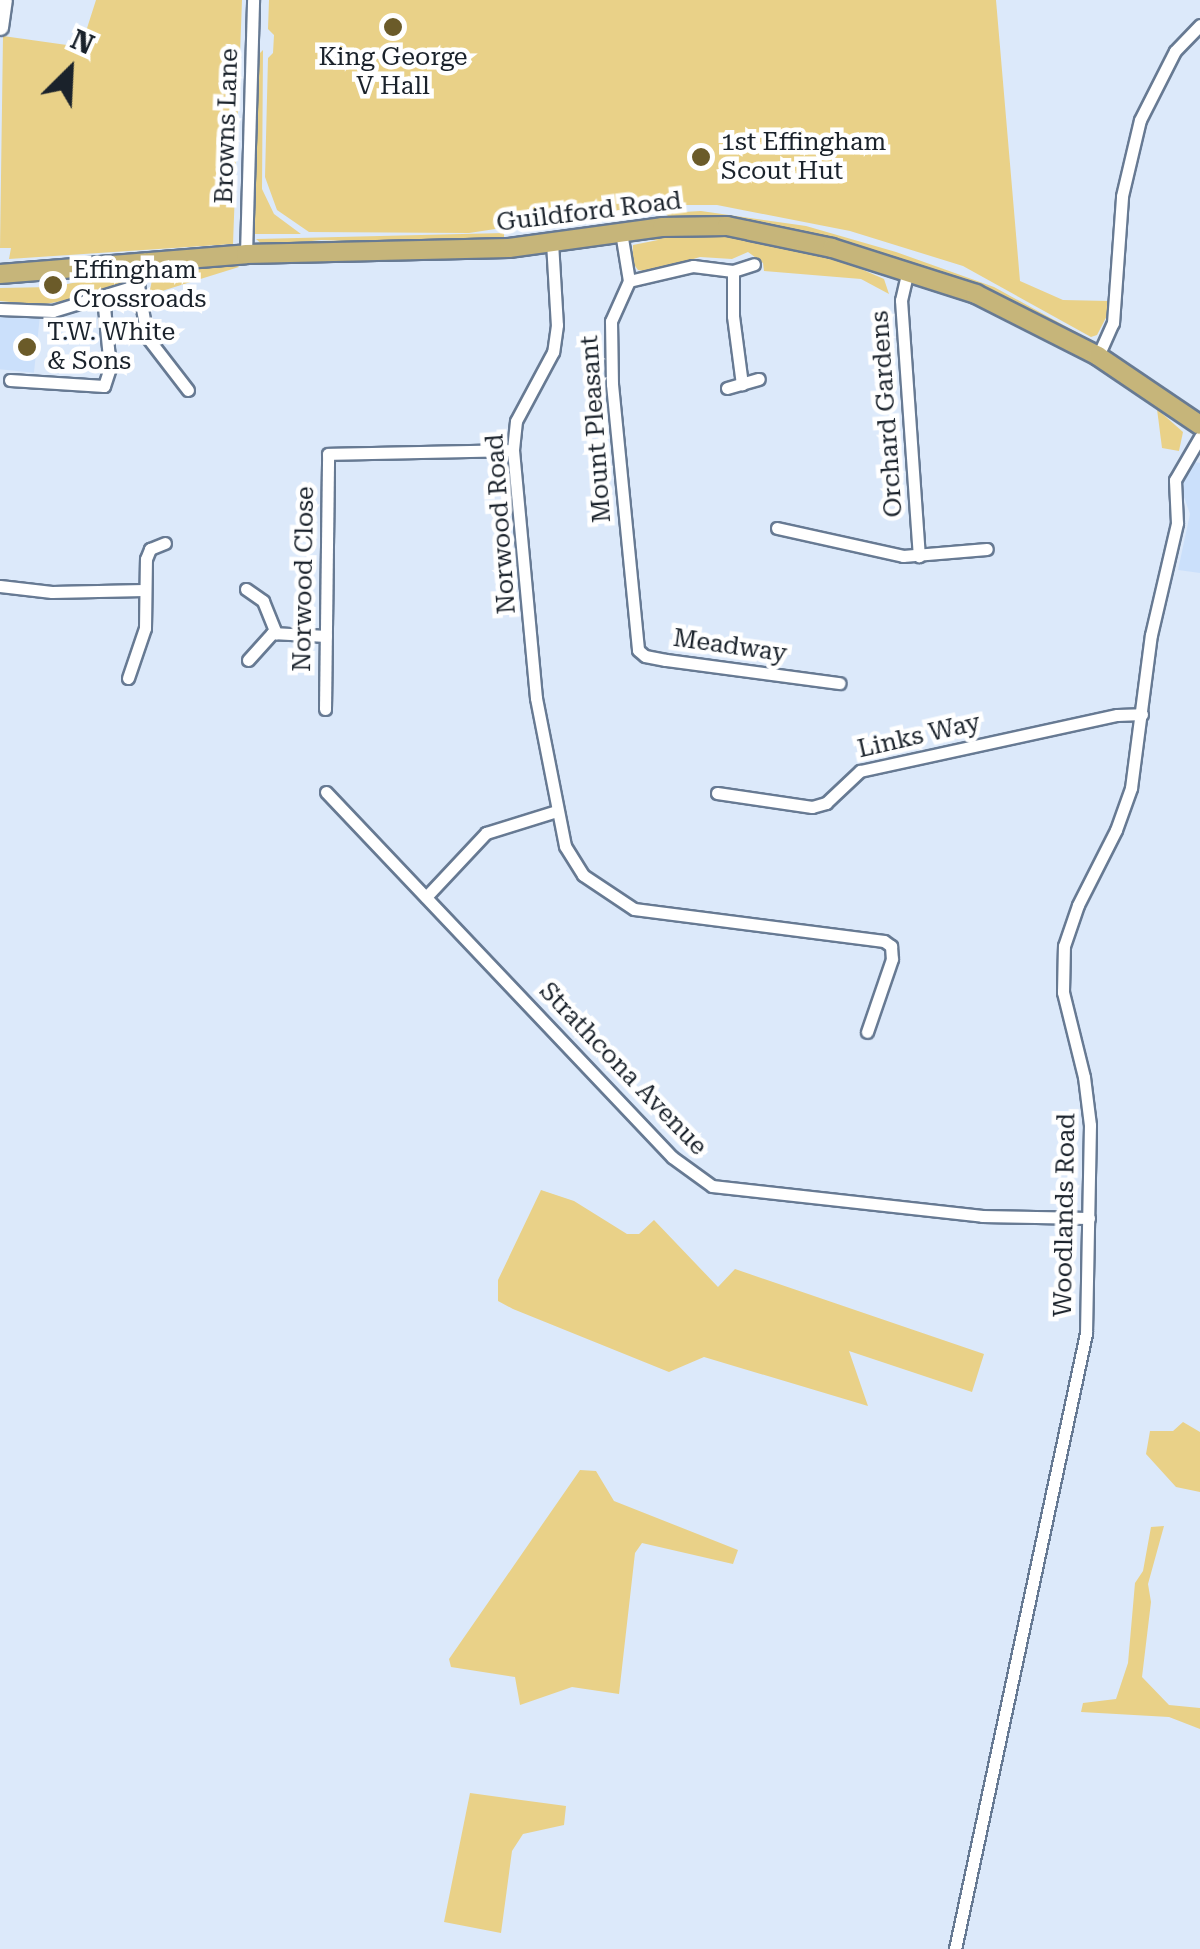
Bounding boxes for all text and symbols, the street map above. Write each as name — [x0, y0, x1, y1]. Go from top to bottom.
marker: King George V Hall — [382, 16, 404, 38]
north arrow — [20, 20, 120, 120]
text: N — [66, 23, 99, 62]
place label: King George V Hall — [318, 43, 468, 102]
street label: Browns Lane — [209, 48, 245, 204]
place label: 1st Effingham Scout Hut — [721, 128, 886, 187]
marker: 1st Effingham Scout Hut — [690, 146, 712, 168]
street label: Guildford Road — [495, 186, 683, 238]
place label: Effingham Crossroads — [73, 256, 206, 315]
marker: Effingham Crossroads — [42, 274, 64, 296]
street label: Orchard Gardens — [865, 310, 909, 518]
place label: T.W. White & Sons — [47, 318, 175, 377]
street label: Mount Pleasant — [574, 334, 618, 524]
marker: T.W. White & Sons — [16, 336, 38, 358]
street label: Norwood Road — [480, 433, 522, 615]
street label: Norwood Close — [287, 486, 321, 672]
street label: Meadway — [671, 623, 789, 669]
street label: Links Way — [855, 707, 983, 765]
street label: Strathcona Avenue — [533, 976, 713, 1162]
street label: Woodlands Road — [1048, 1113, 1082, 1317]

